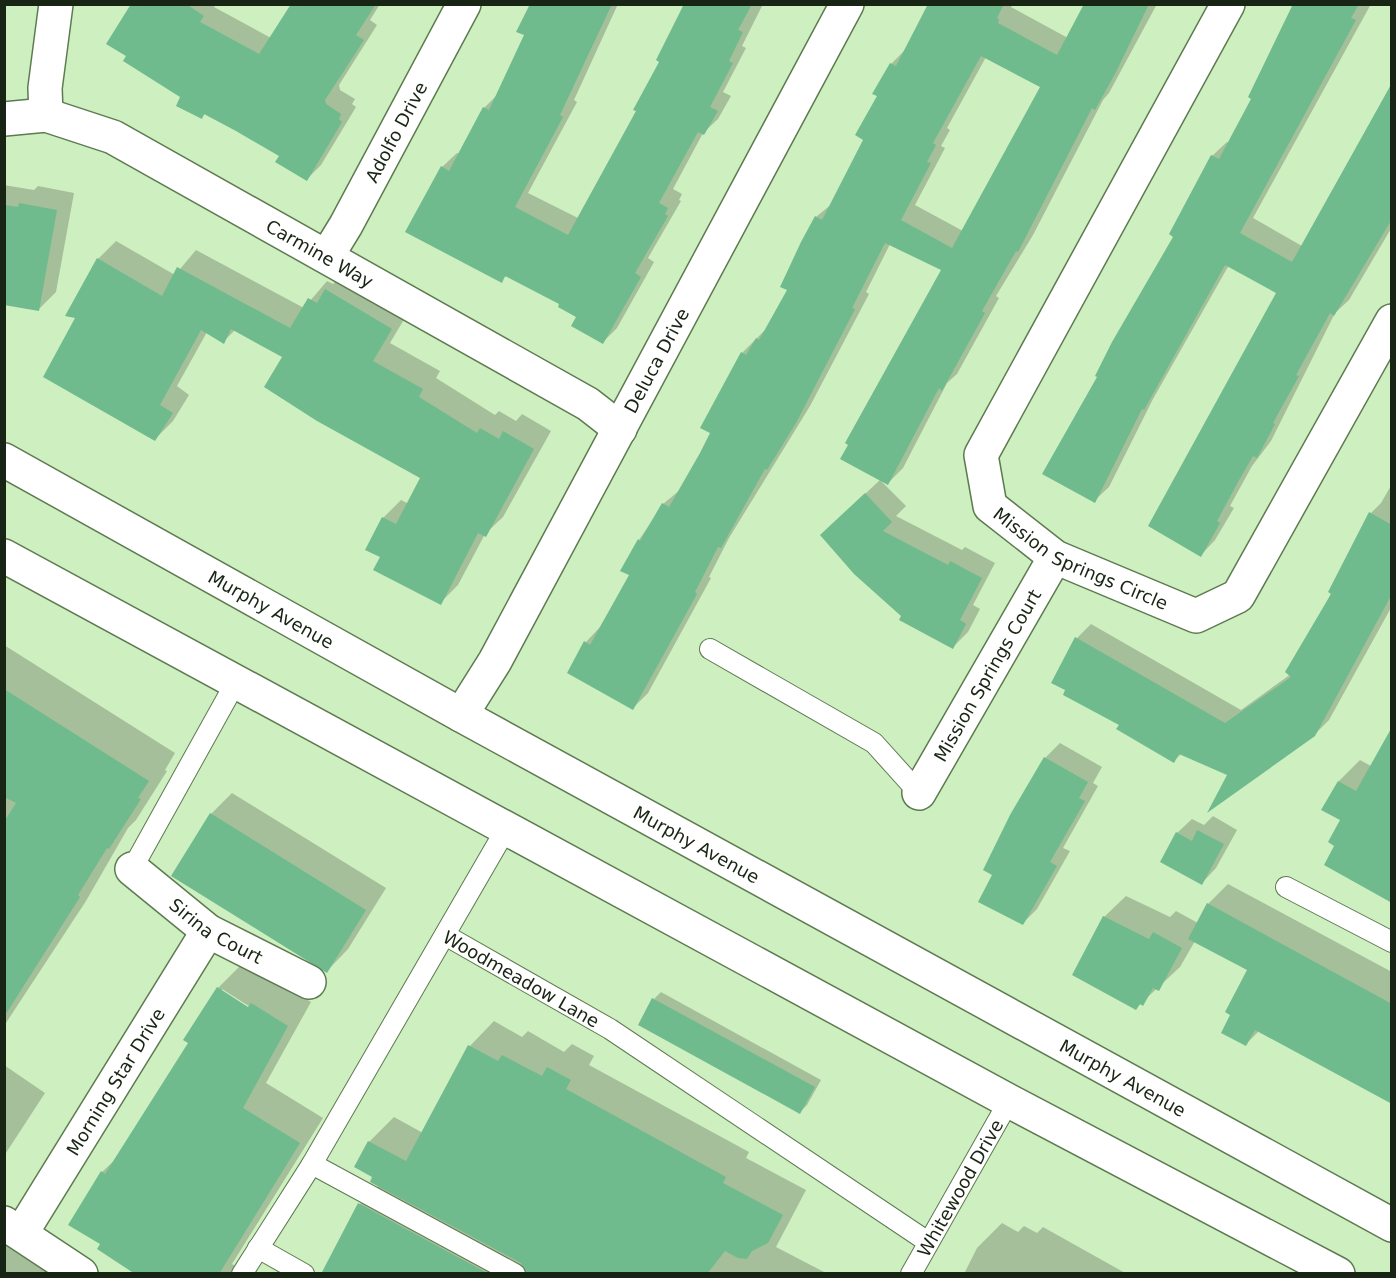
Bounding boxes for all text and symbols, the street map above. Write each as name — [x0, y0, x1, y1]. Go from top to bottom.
street label: Adolfo Drive — [360, 78, 431, 186]
street label: Carmine Way — [262, 215, 378, 292]
street label: Deluca Drive — [619, 304, 693, 416]
street label: Mission Springs Circle — [990, 503, 1171, 614]
street label: Murphy Avenue — [205, 566, 338, 653]
street label: Mission Springs Court — [929, 585, 1045, 765]
street label: Murphy Avenue — [630, 801, 763, 887]
street label: Sirina Court — [165, 894, 266, 968]
street label: Woodmeadow Lane — [440, 926, 603, 1031]
street label: Morning Star Drive — [62, 1004, 168, 1159]
street label: Murphy Avenue — [1056, 1035, 1190, 1121]
street label: Whitewood Drive — [913, 1116, 1007, 1260]

